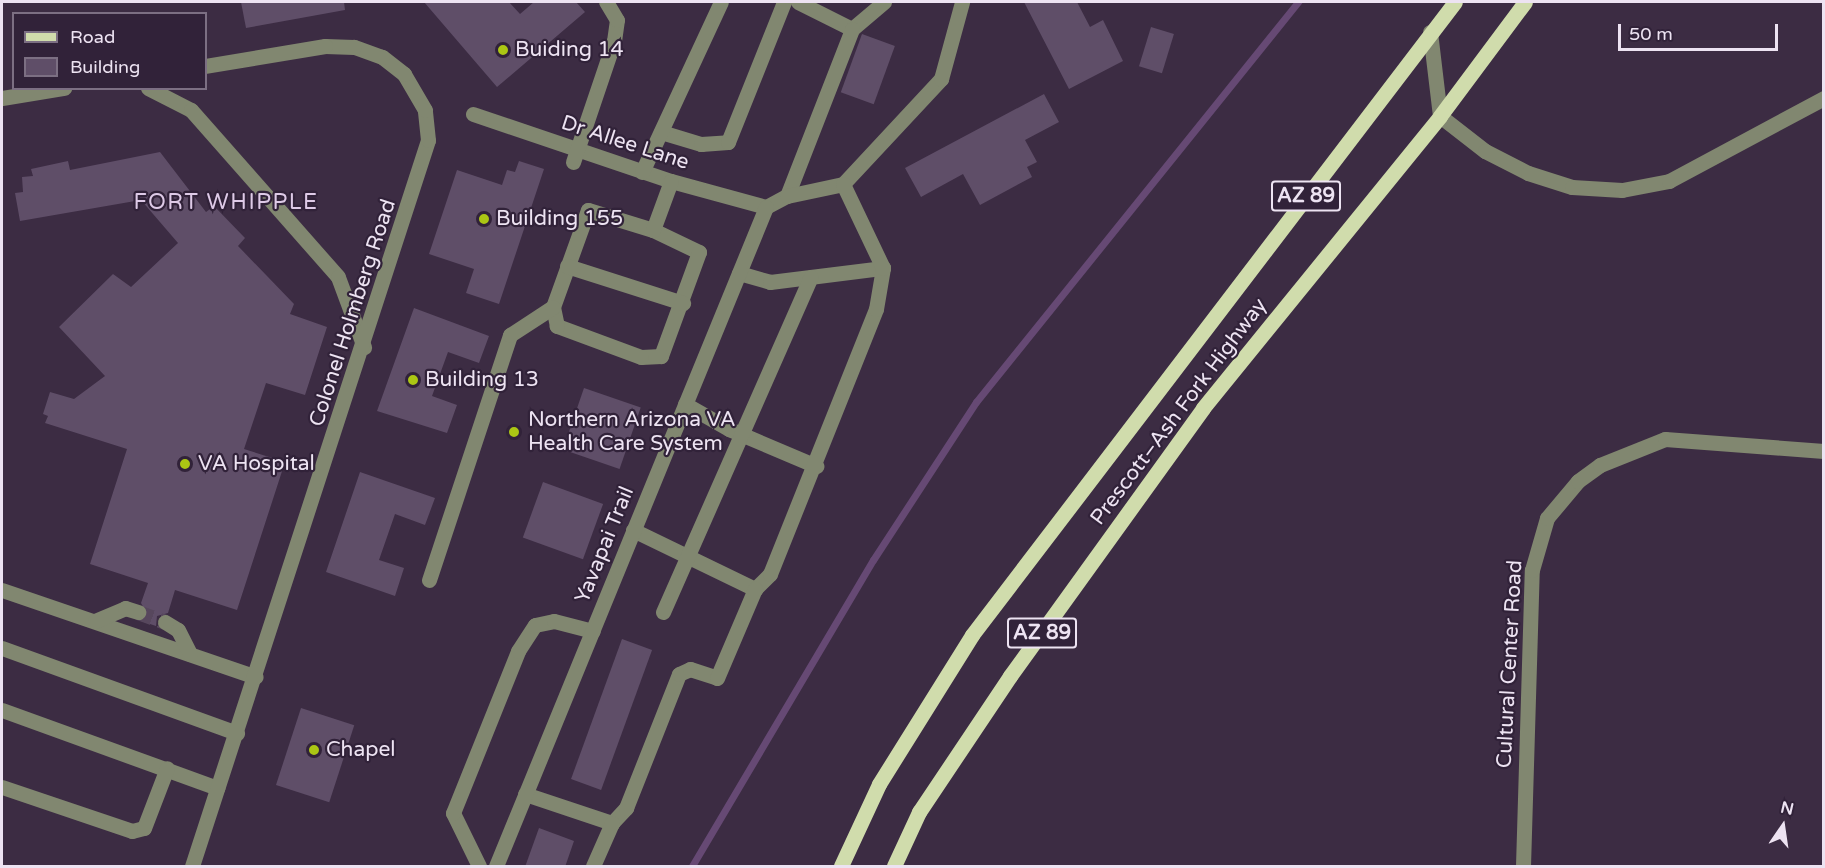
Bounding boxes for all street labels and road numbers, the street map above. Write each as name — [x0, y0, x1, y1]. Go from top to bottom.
street label: Dr Allee Lane — [558, 110, 692, 176]
road number: AZ 89 — [1270, 179, 1342, 213]
street label: Colonel Holmberg Road — [304, 196, 402, 430]
street label: Prescott–Ash Fork Highway — [1085, 294, 1273, 530]
street label: Yavapai Trail — [570, 483, 640, 607]
street label: Cultural Center Road — [1492, 559, 1528, 769]
road number: AZ 89 — [1006, 616, 1078, 650]

